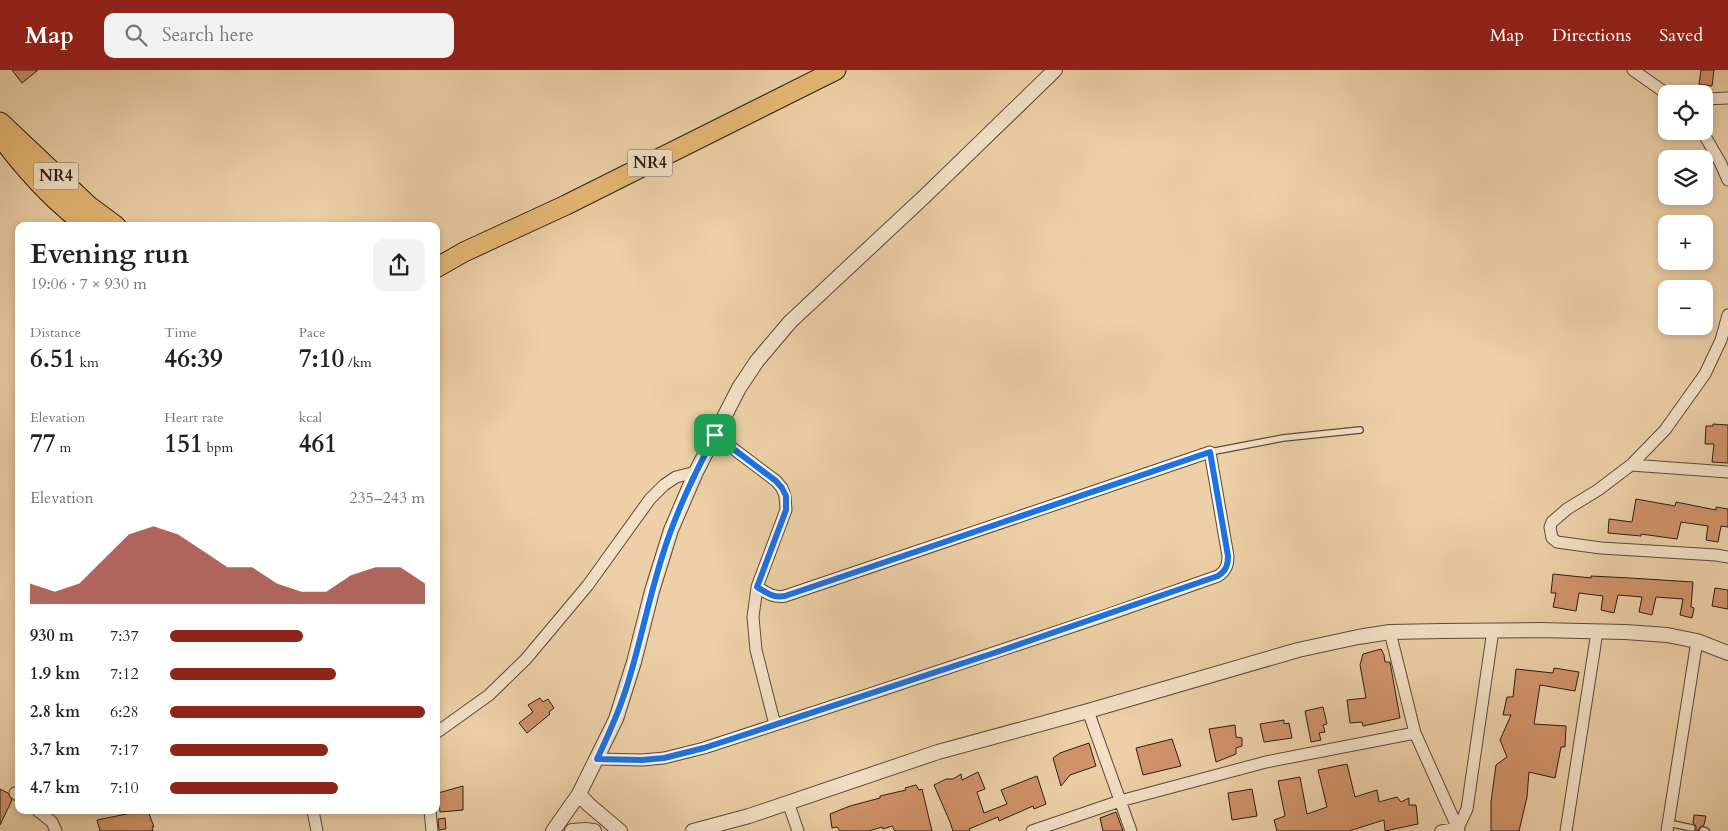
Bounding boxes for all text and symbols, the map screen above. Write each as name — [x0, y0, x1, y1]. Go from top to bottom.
search box — [104, 13, 454, 58]
text: Map — [25, 19, 74, 52]
icon: search — [122, 21, 150, 49]
text: Search here — [162, 22, 254, 48]
text: Map — [1490, 23, 1524, 48]
text: Directions — [1552, 23, 1631, 48]
text: Saved — [1659, 23, 1703, 48]
map controls — [1658, 85, 1713, 335]
button: locate — [1658, 85, 1713, 140]
road number: NR4 — [628, 150, 672, 176]
button: layers — [1658, 150, 1713, 205]
road number: NR4 — [34, 162, 78, 190]
button: + — [1658, 215, 1713, 270]
text: Evening run — [30, 235, 189, 273]
button: share — [373, 239, 425, 291]
text: 19:06 · 7 × 930 m — [30, 273, 147, 295]
button: − — [1658, 280, 1713, 335]
text: Distance — [30, 323, 81, 342]
text: Time — [164, 323, 197, 342]
text: Pace — [299, 323, 326, 342]
text: 6.51 — [30, 342, 76, 376]
text: 46:39 — [164, 342, 223, 376]
text: 7:10 — [299, 342, 344, 376]
text: km — [76, 353, 99, 372]
text: /km — [344, 353, 372, 372]
text: Elevation — [30, 408, 86, 427]
text: Heart rate — [164, 408, 224, 427]
text: kcal — [299, 408, 322, 427]
pin — [694, 414, 736, 456]
icon: arrive — [701, 421, 729, 449]
text: 77 — [30, 427, 56, 461]
text: 151 — [164, 427, 203, 461]
text: 461 — [299, 427, 337, 461]
text: m — [56, 438, 71, 457]
text: bpm — [203, 438, 233, 457]
text: Elevation — [30, 487, 94, 509]
text: 235–243 m — [349, 487, 425, 509]
text: 930 m — [30, 625, 74, 647]
text: 7:37 — [110, 625, 139, 647]
text: 1.9 km — [30, 663, 80, 685]
text: 7:12 — [110, 663, 139, 685]
text: 2.8 km — [30, 701, 80, 723]
text: 6:28 — [110, 701, 139, 723]
text: 3.7 km — [30, 739, 80, 761]
text: 7:17 — [110, 739, 139, 761]
text: 4.7 km — [30, 777, 80, 799]
text: 7:10 — [110, 777, 139, 799]

